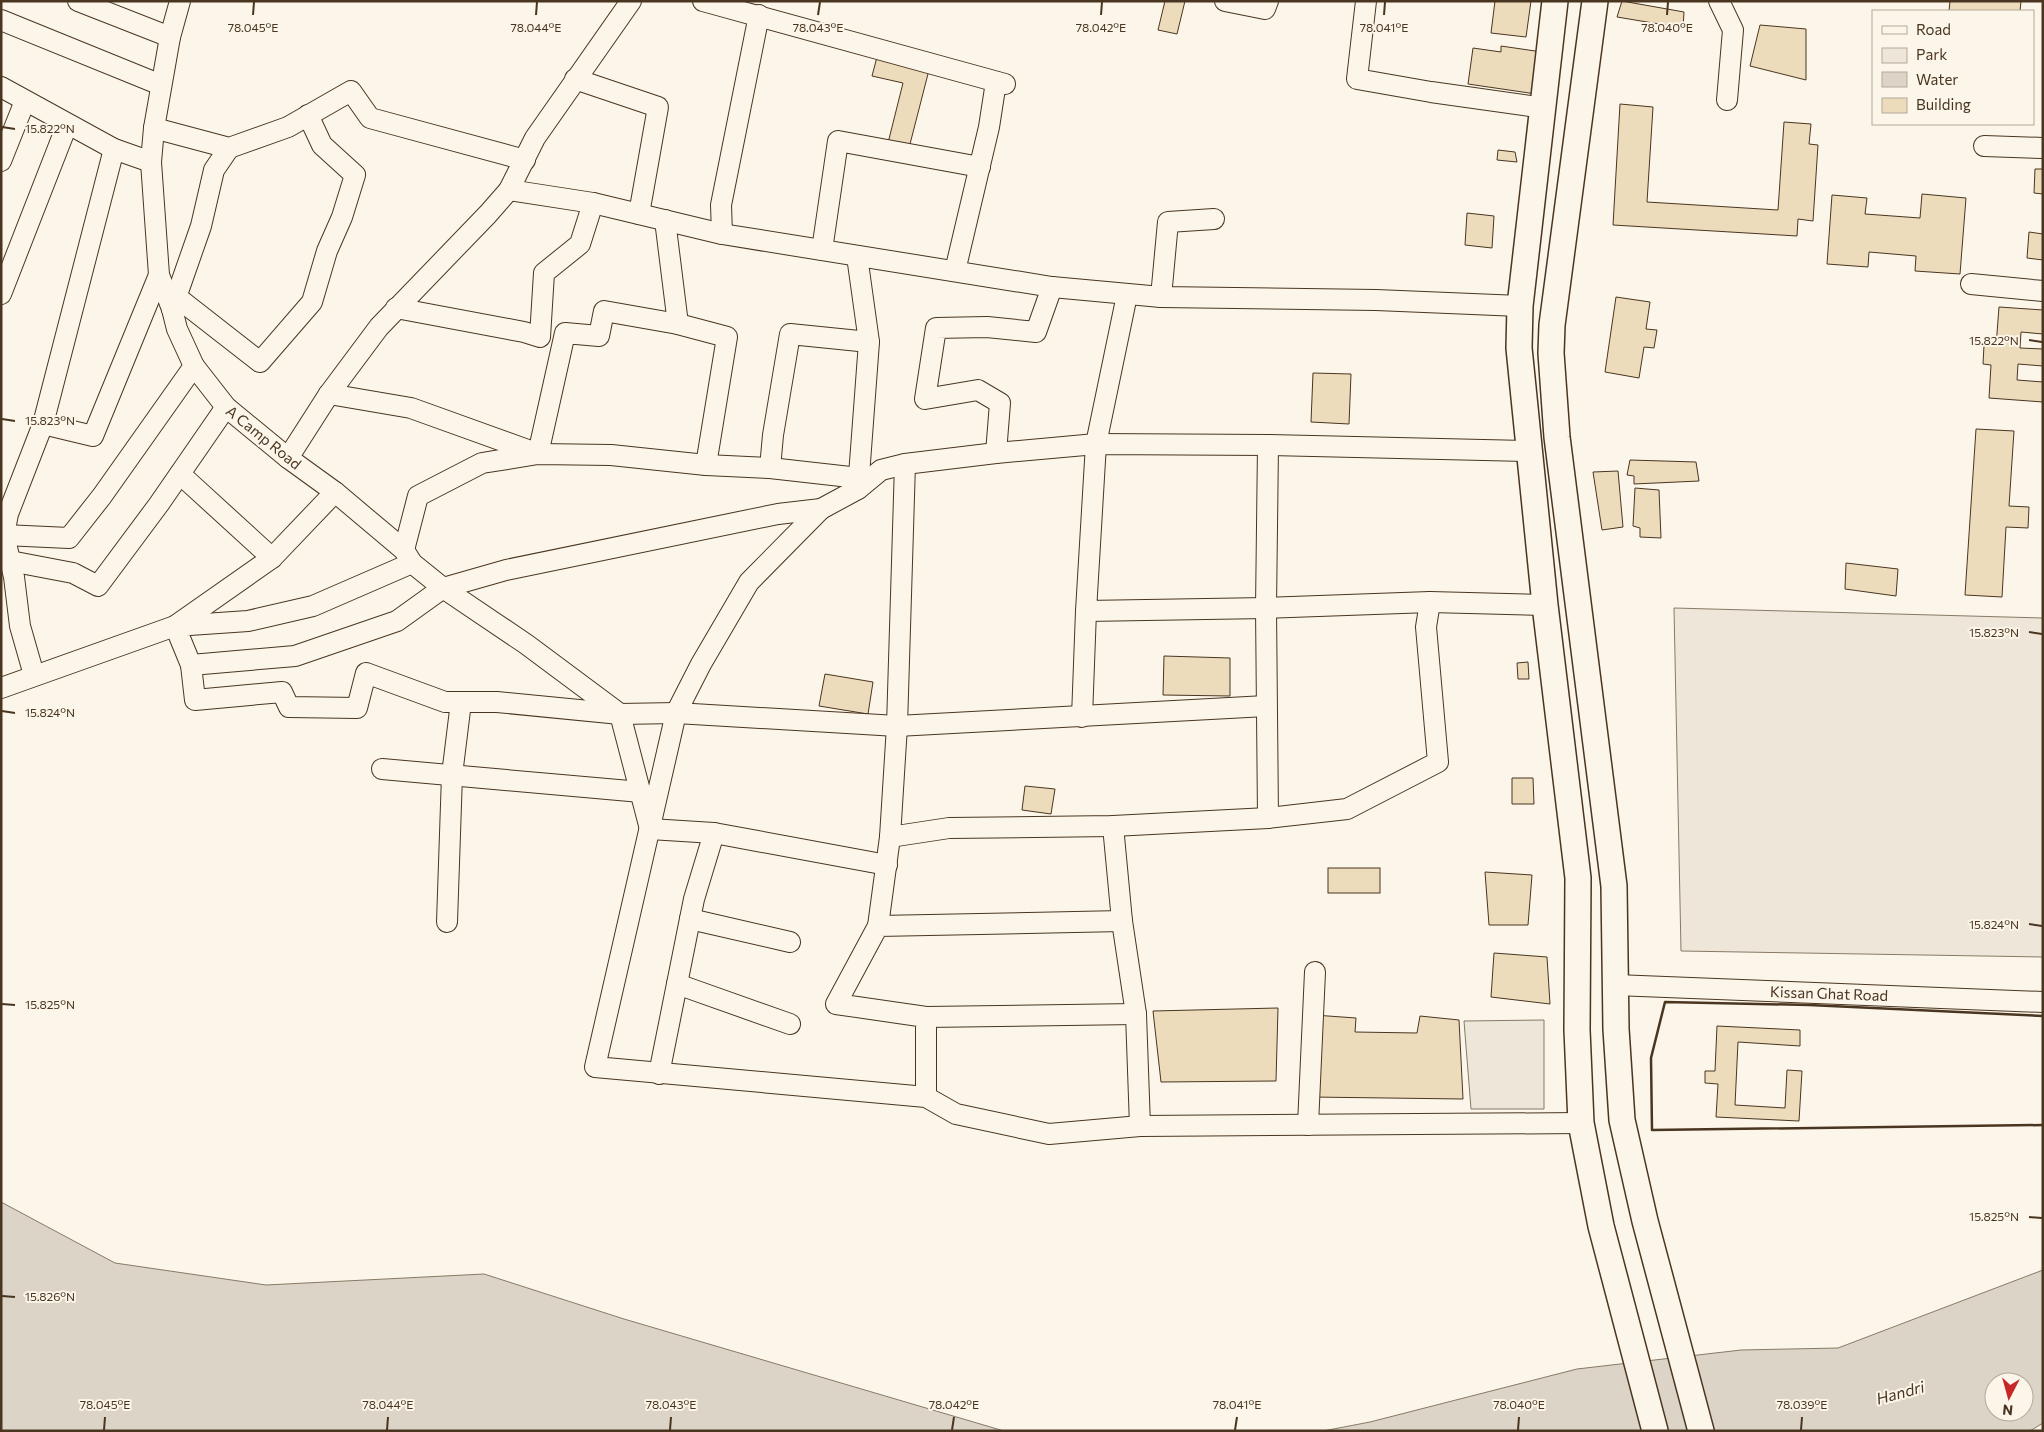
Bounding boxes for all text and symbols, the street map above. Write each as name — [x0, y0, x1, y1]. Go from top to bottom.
legend — [1872, 10, 2034, 125]
text: 78.045°E — [228, 20, 278, 34]
text: 78.044°E — [511, 20, 561, 34]
text: 78.043°E — [793, 20, 843, 34]
text: 78.042°E — [1076, 20, 1126, 34]
text: 78.041°E — [1360, 20, 1408, 34]
text: 78.040°E — [1641, 20, 1693, 34]
text: Road — [1916, 20, 1951, 38]
text: Park — [1916, 45, 1947, 63]
text: Water — [1916, 70, 1958, 88]
text: Building — [1916, 95, 1971, 113]
text: 15.822°N — [25, 121, 75, 135]
text: 15.822°N — [1969, 333, 2019, 347]
street label: A Camp Road — [223, 401, 305, 473]
text: 15.823°N — [25, 413, 75, 427]
text: 15.823°N — [1969, 625, 2019, 639]
text: 15.824°N — [25, 705, 75, 719]
text: 15.824°N — [1969, 917, 2019, 931]
street label: Kissan Ghat Road — [1770, 982, 1888, 1004]
text: 15.825°N — [25, 997, 75, 1011]
text: 15.825°N — [1969, 1209, 2019, 1223]
text: 15.826°N — [25, 1289, 75, 1303]
north arrow — [1984, 1372, 2034, 1422]
water label: Handri — [1874, 1376, 1927, 1408]
text: 78.045°E — [80, 1397, 130, 1411]
text: 78.044°E — [363, 1397, 413, 1411]
text: 78.043°E — [646, 1397, 696, 1411]
text: 78.042°E — [929, 1397, 979, 1411]
text: 78.041°E — [1213, 1397, 1261, 1411]
text: 78.040°E — [1493, 1397, 1545, 1411]
text: 78.039°E — [1777, 1397, 1827, 1411]
text: N — [2001, 1401, 2014, 1419]

